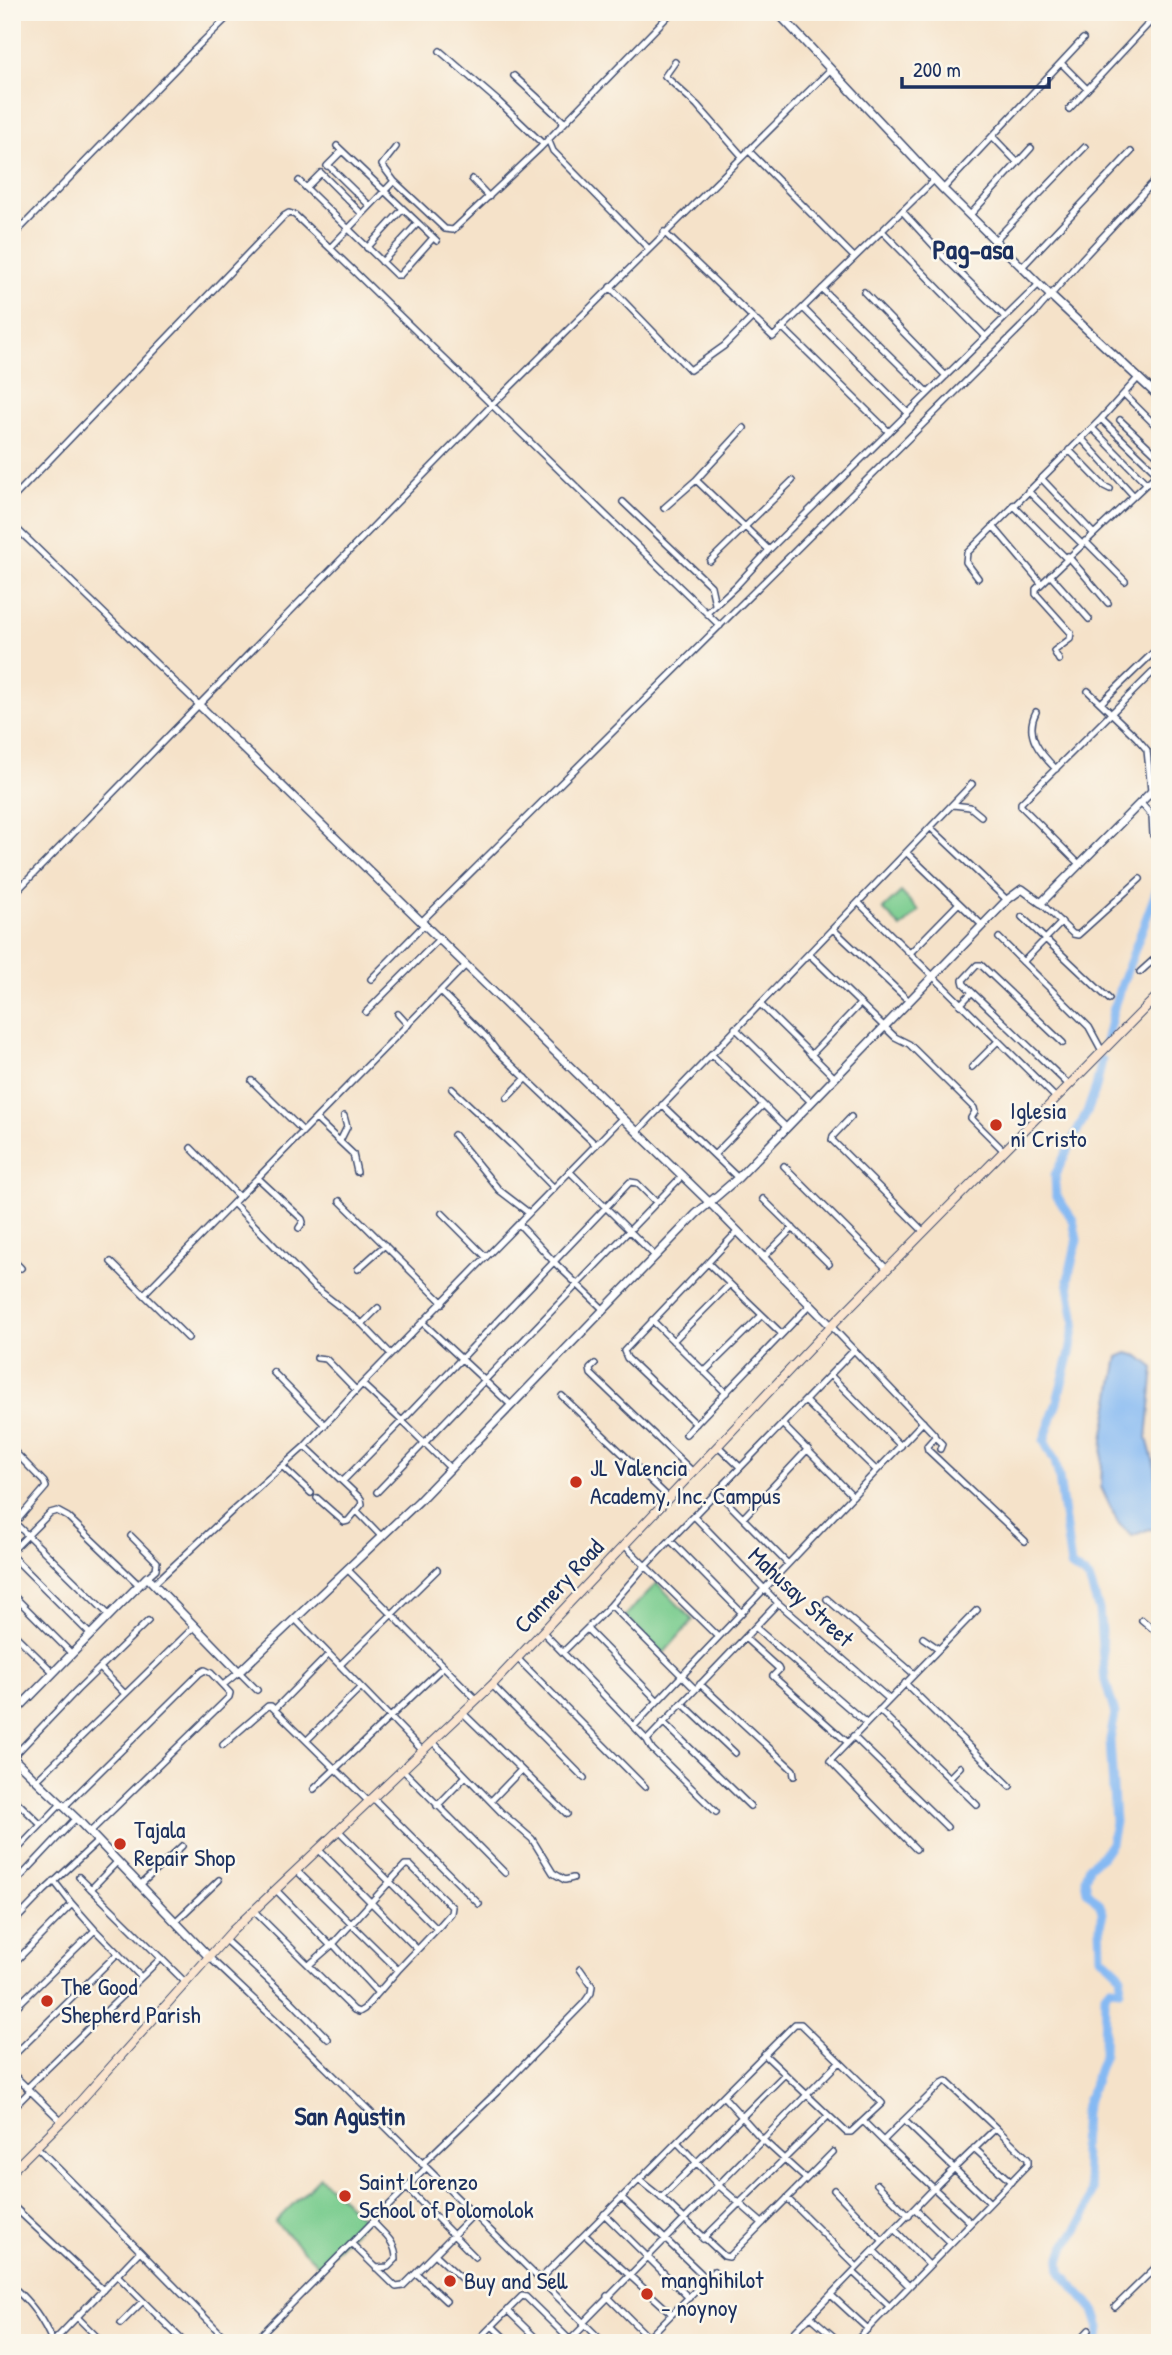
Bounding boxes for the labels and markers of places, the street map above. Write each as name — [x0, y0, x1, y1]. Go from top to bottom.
place label: Iglesia ni Cristo — [1010, 1094, 1087, 1154]
marker: Iglesia ni Cristo — [988, 1117, 1004, 1133]
place label: JL Valencia Academy, Inc. Campus — [590, 1451, 781, 1511]
marker: JL Valencia Academy, Inc. Campus — [568, 1474, 584, 1490]
place label: Tajala Repair Shop — [134, 1813, 235, 1873]
marker: Tajala Repair Shop — [112, 1836, 128, 1852]
place label: The Good Shepherd Parish — [61, 1970, 201, 2030]
marker: The Good Shepherd Parish — [39, 1993, 55, 2009]
place label: Saint Lorenzo School of Polomolok — [359, 2165, 534, 2225]
marker: Saint Lorenzo School of Polomolok — [337, 2188, 353, 2204]
place label: manghihilot - noynoy — [661, 2263, 764, 2323]
place label: Buy and Sell — [464, 2264, 568, 2296]
marker: Buy and Sell — [442, 2273, 458, 2289]
marker: manghihilot - noynoy — [639, 2286, 655, 2302]

